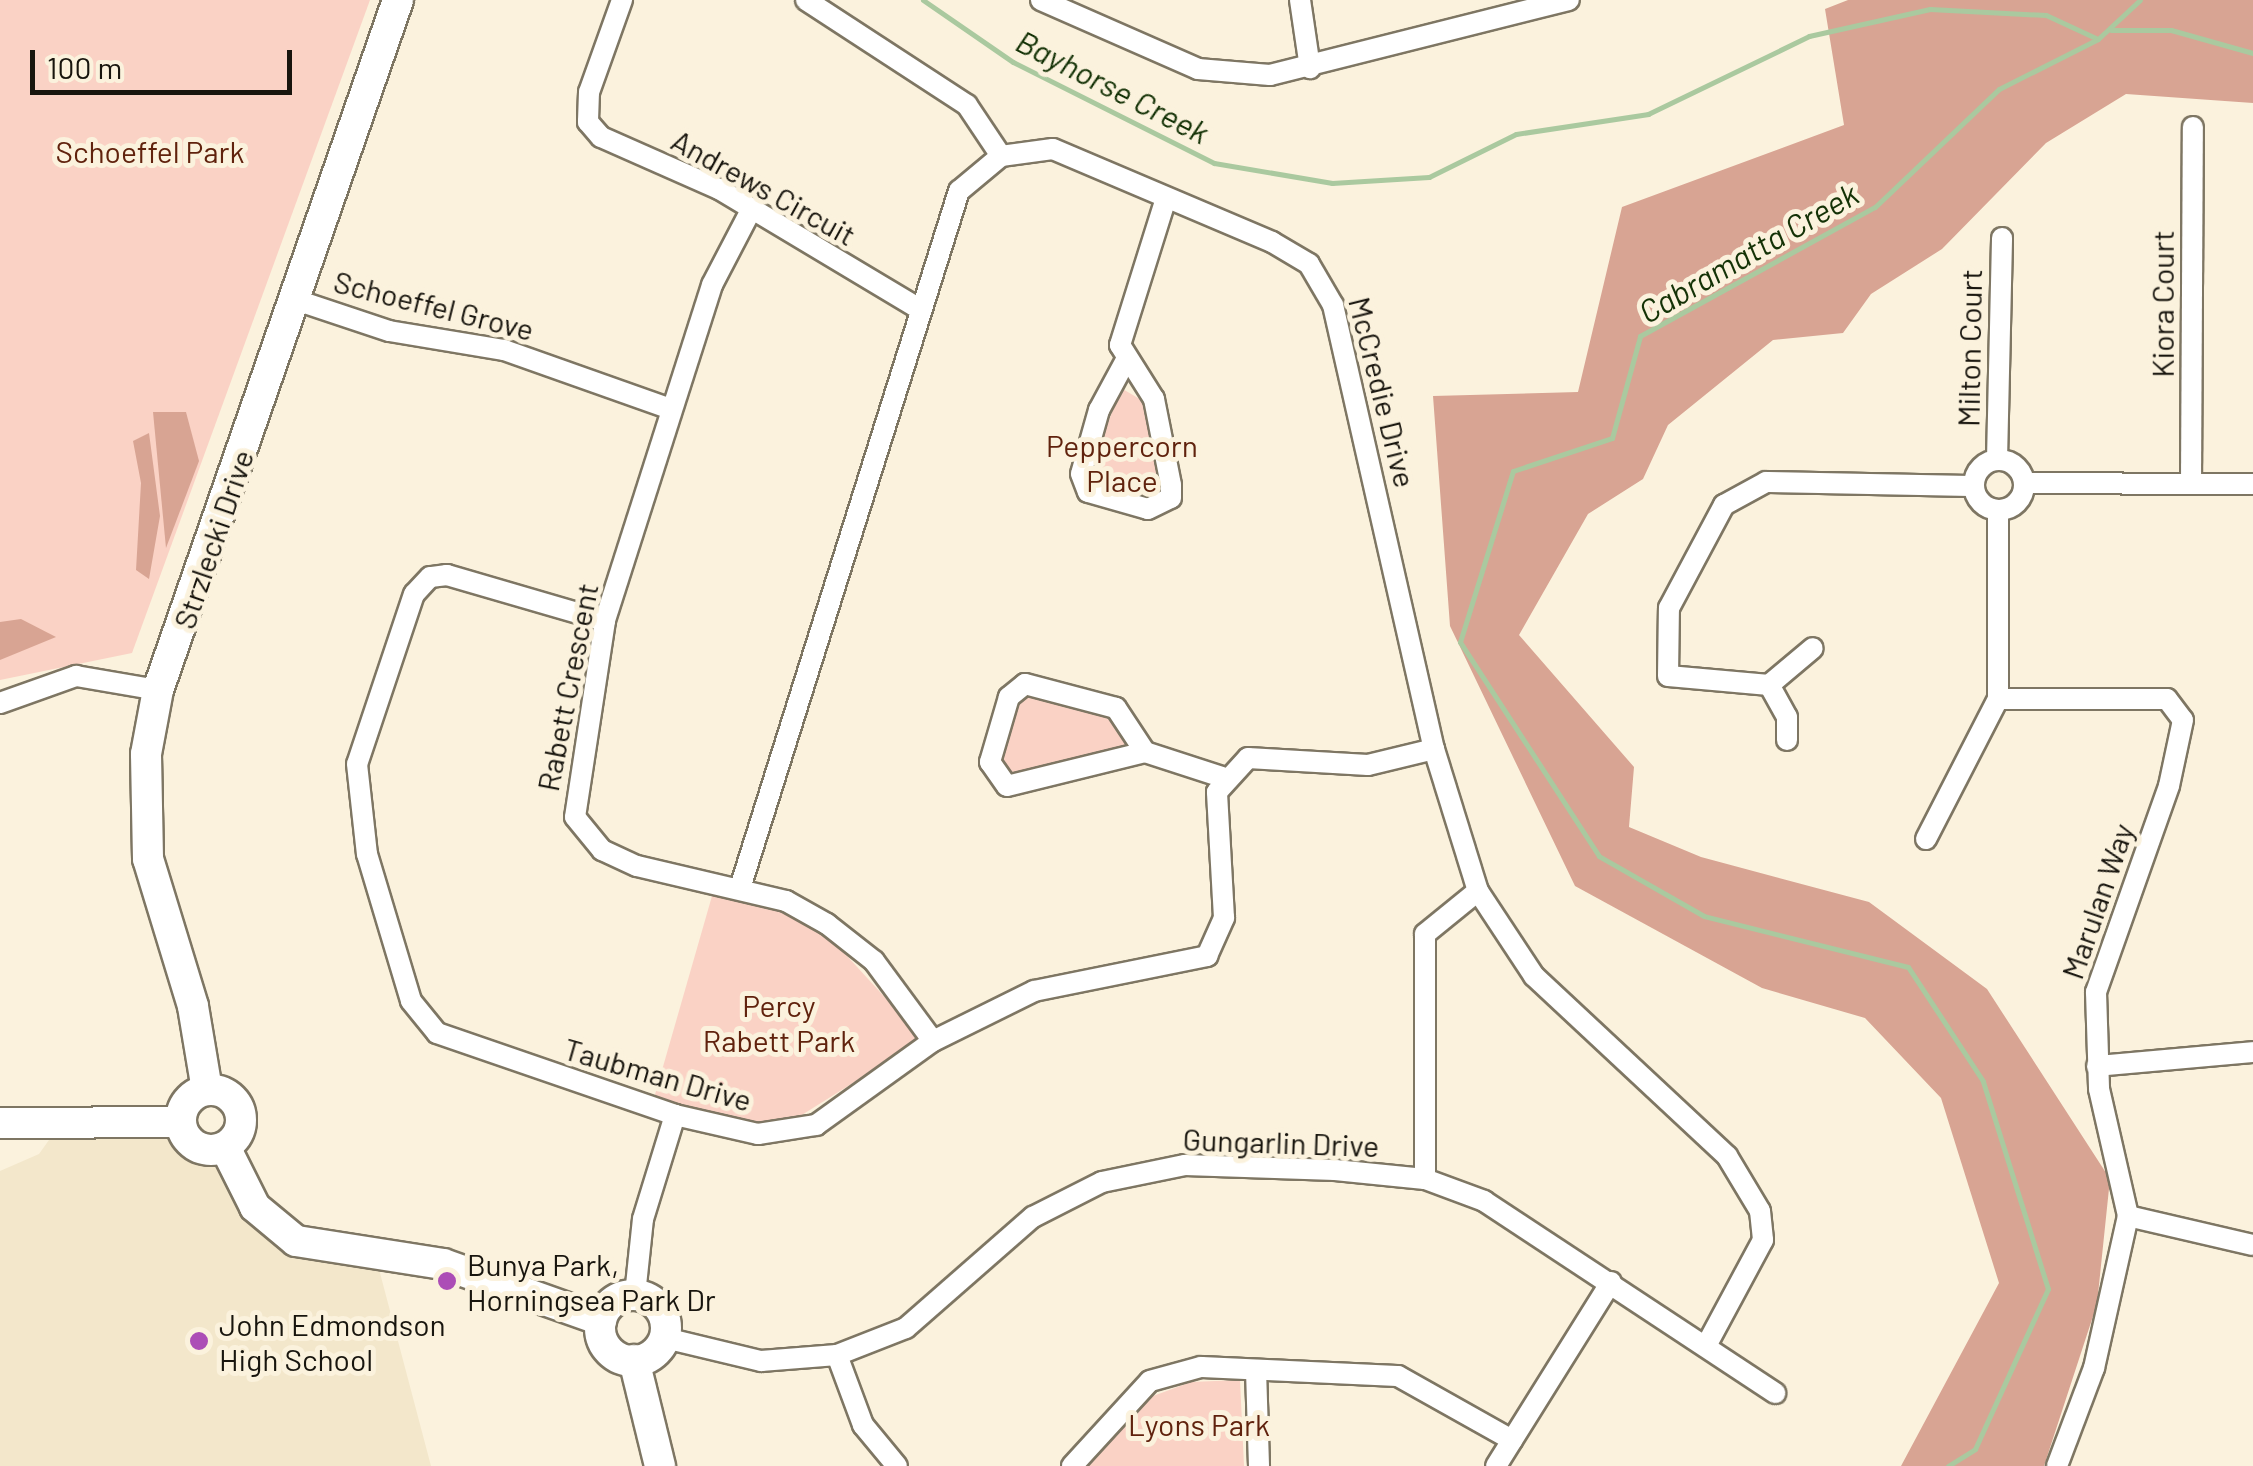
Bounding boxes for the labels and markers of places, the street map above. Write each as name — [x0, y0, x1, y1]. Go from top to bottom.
place label: Bunya Park, Horningsea Park Dr — [467, 1246, 716, 1316]
marker: Bunya Park, Horningsea Park Dr — [436, 1270, 458, 1292]
place label: John Edmondson High School — [219, 1306, 446, 1376]
marker: John Edmondson High School — [188, 1330, 210, 1352]

